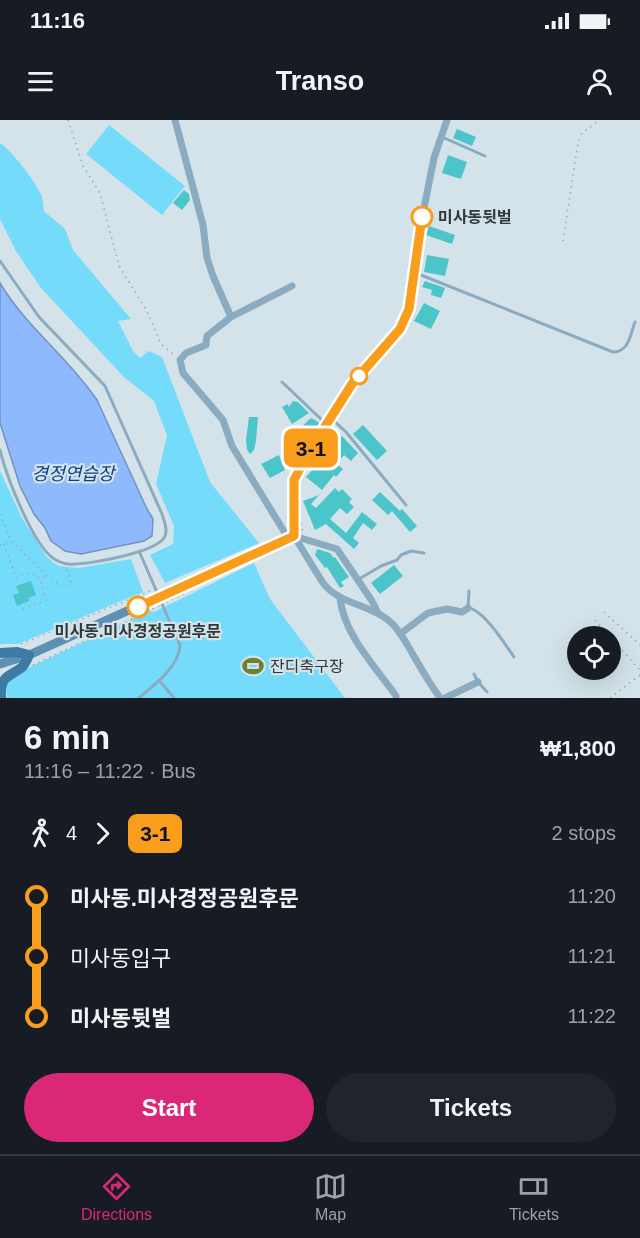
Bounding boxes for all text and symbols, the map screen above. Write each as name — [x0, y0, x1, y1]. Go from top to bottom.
text: 11:16 — [30, 8, 85, 33]
icon: menu — [24, 65, 57, 98]
icon: person — [583, 65, 616, 98]
text: Transo — [276, 66, 364, 96]
marker: 미사동뒷벌 — [411, 206, 433, 228]
place label: 미사동뒷벌 — [438, 209, 512, 226]
unlabelled marker — [350, 367, 368, 385]
line badge: 3-1 — [276, 428, 346, 468]
text: 3-1 — [296, 437, 326, 460]
water label: 경정연습장 — [32, 464, 117, 484]
marker: 미사동.미사경정공원후문 — [127, 596, 149, 618]
place label: 미사동.미사경정공원후문 — [55, 623, 221, 640]
map controls — [567, 626, 621, 680]
button: locate — [567, 626, 621, 680]
sports icon: 잔디축구장 — [241, 654, 265, 678]
place label: 잔디축구장 — [270, 658, 344, 675]
text: 6 min — [24, 719, 110, 756]
text: ₩1,800 — [540, 736, 616, 761]
text: 11:16 – 11:22 · Bus — [24, 760, 196, 782]
icon: walk — [24, 817, 57, 850]
icon: forward — [86, 817, 119, 850]
text: 4 — [66, 822, 77, 844]
text: 3-1 — [140, 822, 170, 845]
text: 2 stops — [552, 822, 616, 844]
text: 11:20 — [567, 885, 616, 907]
text: 미사동.미사경정공원후문 — [70, 886, 299, 911]
text: 11:21 — [567, 945, 616, 967]
text: 미사동입구 — [70, 946, 171, 971]
text: 11:22 — [567, 1005, 616, 1027]
text: 미사동뒷벌 — [70, 1006, 171, 1031]
button: Start — [24, 1073, 314, 1142]
button: Tickets — [326, 1073, 616, 1142]
tab: Directions — [81, 1170, 152, 1224]
tab: Map — [314, 1170, 347, 1224]
tab: Tickets — [509, 1170, 559, 1224]

